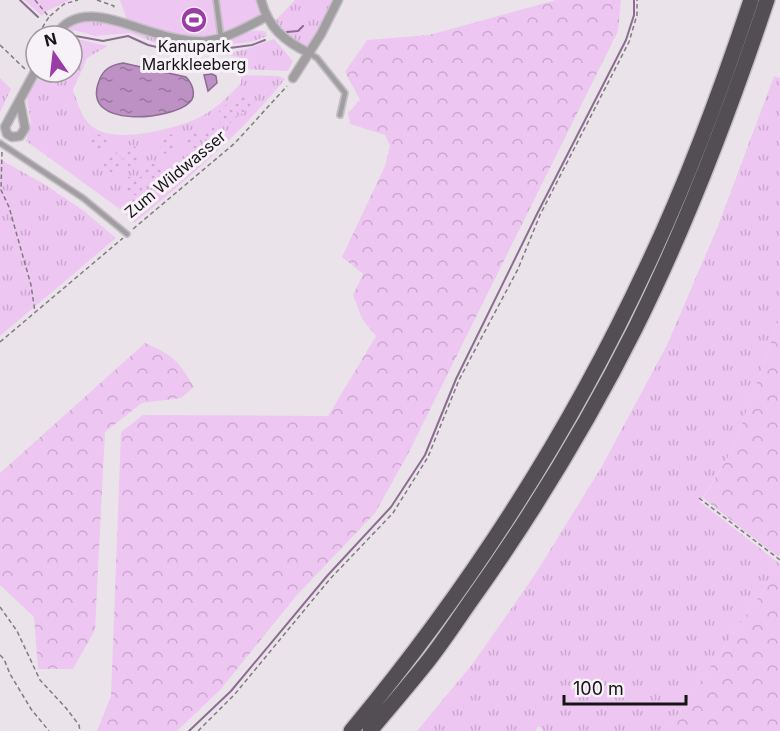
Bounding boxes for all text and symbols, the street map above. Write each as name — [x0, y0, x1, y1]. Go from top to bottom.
sports icon: Kanupark Markkleeberg — [179, 5, 209, 35]
north arrow — [24, 24, 84, 84]
text: N — [42, 28, 59, 51]
place label: Kanupark Markkleeberg — [142, 36, 246, 74]
street label: Zum Wildwasser — [120, 126, 230, 222]
scale bar — [564, 668, 686, 706]
text: 100 m — [573, 678, 624, 699]

